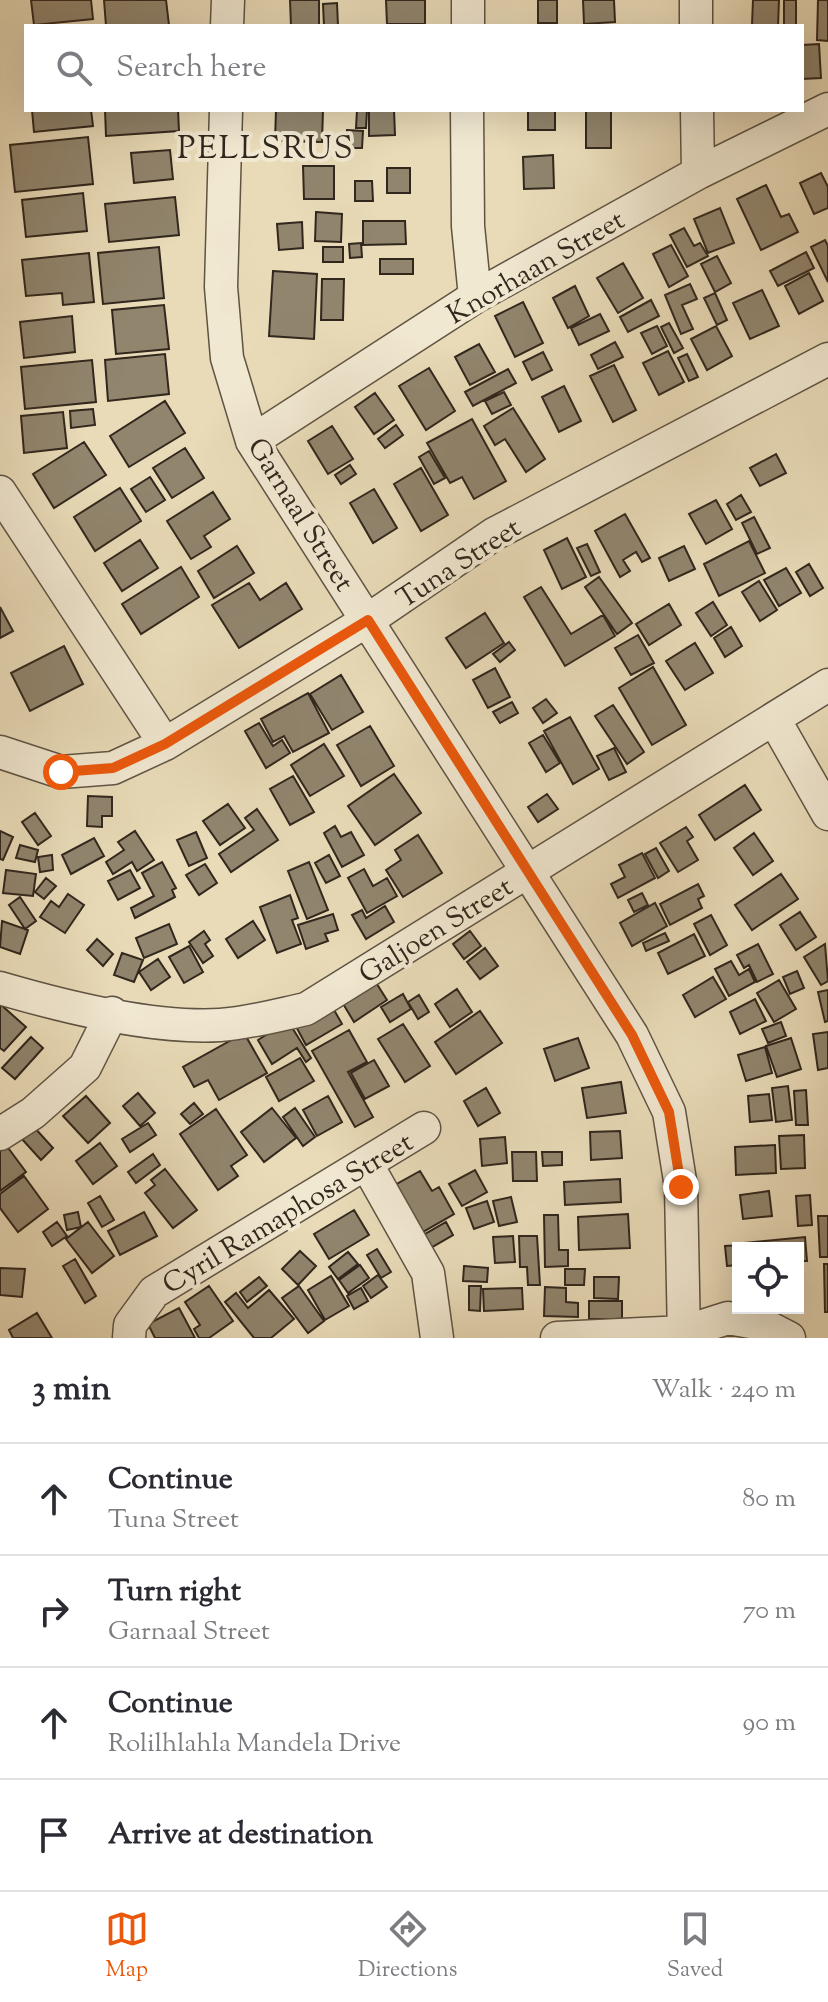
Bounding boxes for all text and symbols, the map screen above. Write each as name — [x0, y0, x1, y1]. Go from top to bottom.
search box — [24, 24, 804, 112]
icon: search — [52, 46, 96, 90]
text: Search here — [116, 47, 266, 90]
district label: PELLSRUS — [177, 127, 355, 173]
street label: Knorhaan Street — [440, 201, 633, 336]
street label: Garnaal Street — [236, 431, 363, 600]
street label: Tuna Street — [390, 509, 530, 620]
route start — [43, 754, 79, 790]
street label: Galjoen Street — [352, 868, 521, 995]
street label: Cyril Ramaphosa Street — [156, 1124, 422, 1305]
route end — [663, 1169, 699, 1205]
map controls — [732, 1242, 804, 1314]
button: locate — [732, 1242, 804, 1314]
text: 3 min — [32, 1366, 111, 1415]
text: Walk · 240 m — [652, 1372, 796, 1409]
text: Continue — [108, 1459, 233, 1502]
icon: ahead — [32, 1477, 76, 1521]
text: 80 m — [742, 1481, 796, 1518]
text: Tuna Street — [108, 1502, 239, 1539]
text: Turn right — [108, 1571, 241, 1614]
icon: right — [32, 1589, 76, 1633]
text: 70 m — [743, 1593, 796, 1630]
text: Garnaal Street — [108, 1614, 270, 1651]
text: Continue — [108, 1683, 233, 1726]
icon: ahead — [32, 1701, 76, 1745]
text: 90 m — [743, 1705, 796, 1742]
text: Rolilhlahla Mandela Drive — [108, 1726, 401, 1763]
icon: arrive — [32, 1813, 76, 1857]
text: Arrive at destination — [108, 1814, 373, 1857]
tab: Map — [105, 1907, 149, 1987]
tab: Directions — [358, 1907, 457, 1987]
tab: Saved — [667, 1907, 723, 1987]

